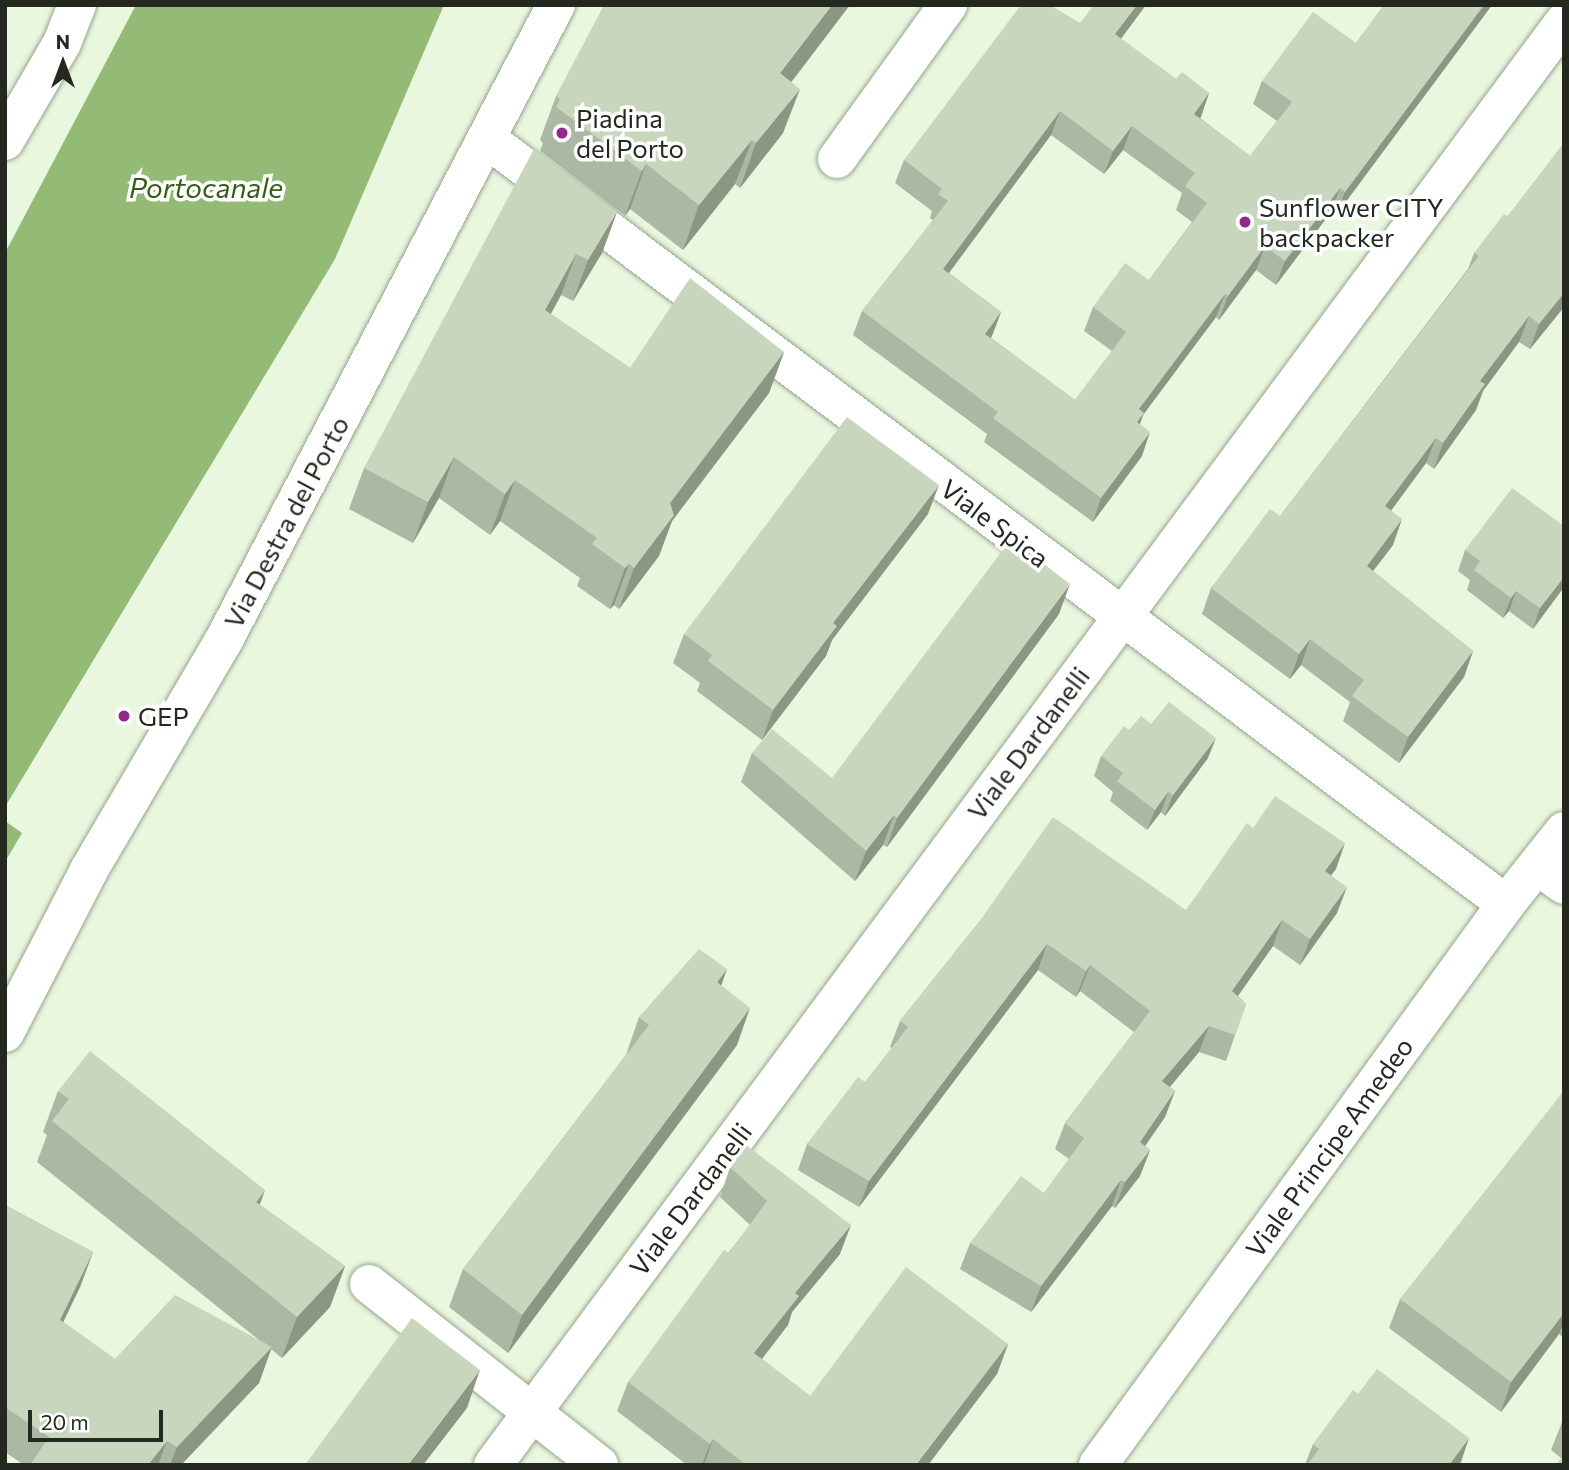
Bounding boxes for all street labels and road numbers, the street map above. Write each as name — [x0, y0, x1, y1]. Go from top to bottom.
street label: Via Destra del Porto — [217, 411, 355, 633]
street label: Viale Spica — [935, 472, 1055, 574]
street label: Viale Dardanelli — [960, 660, 1096, 826]
street label: Viale Principe Amedeo — [1239, 1031, 1419, 1263]
street label: Viale Dardanelli — [622, 1116, 758, 1282]

